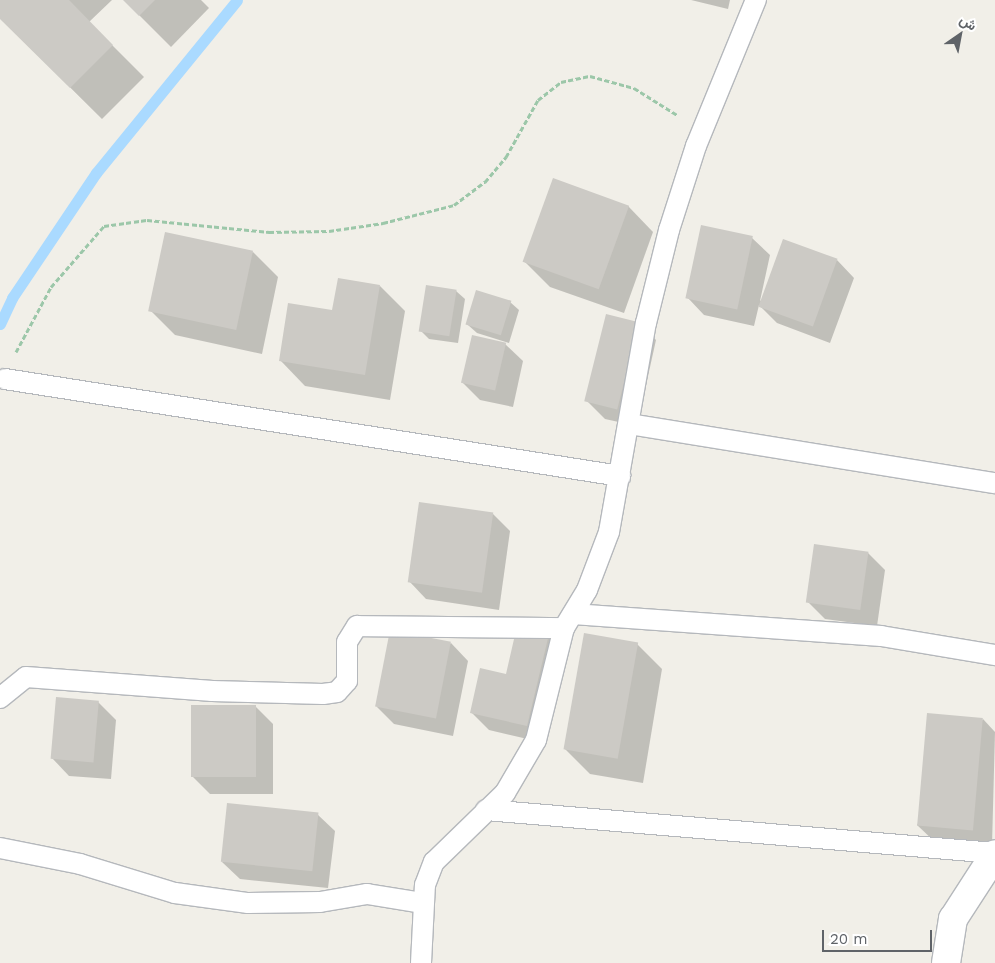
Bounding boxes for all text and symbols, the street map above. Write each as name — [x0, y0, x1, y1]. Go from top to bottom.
north arrow — [935, 10, 985, 60]
text: ش — [957, 11, 980, 34]
scale bar — [825, 920, 935, 952]
text: 20 m — [830, 930, 868, 948]

